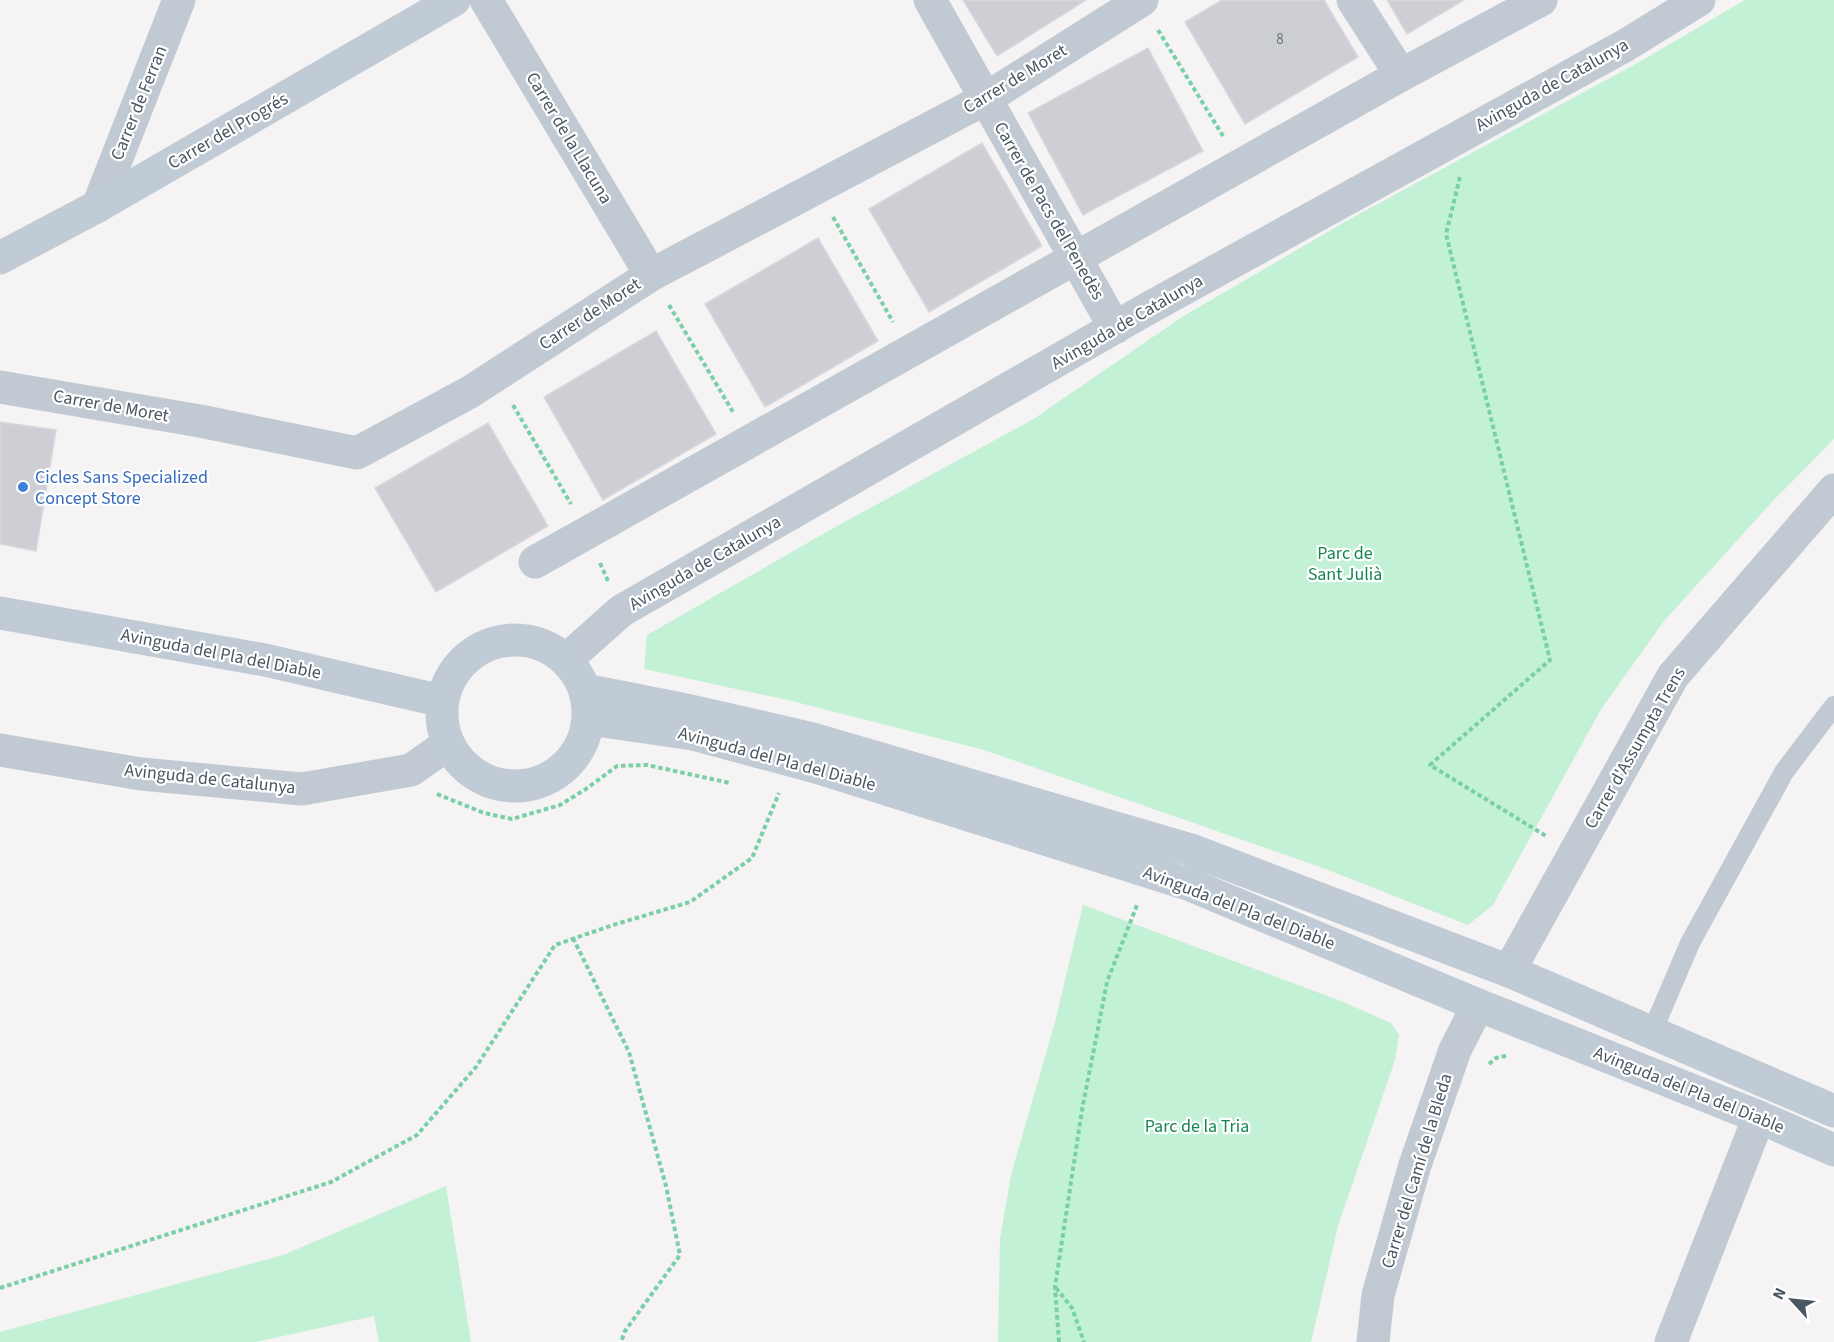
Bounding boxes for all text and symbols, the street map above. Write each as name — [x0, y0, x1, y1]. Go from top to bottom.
house number: 8 — [1276, 29, 1284, 50]
street label: Avinguda de Catalunya — [1471, 32, 1633, 138]
street label: Carrer de Moret — [959, 38, 1071, 120]
street label: Carrer de Ferran — [105, 42, 173, 164]
street label: Carrer de la Llacuna — [520, 67, 618, 209]
street label: Carrer del Progrés — [163, 86, 293, 176]
street label: Carrer de Pacs del Penedès — [988, 117, 1110, 305]
street label: Avinguda de Catalunya — [1046, 268, 1208, 376]
street label: Carrer de Moret — [534, 272, 646, 356]
street label: Carrer de Moret — [51, 384, 171, 428]
place label: Cicles Sans Specialized Concept Store — [35, 465, 208, 511]
marker: Cicles Sans Specialized Concept Store — [16, 480, 30, 494]
street label: Avinguda de Catalunya — [624, 509, 786, 617]
park label: Parc de Sant Julià — [1308, 541, 1382, 587]
street label: Avinguda del Pla del Diable — [119, 622, 323, 686]
street label: Carrer d'Assumpta Trens — [1578, 662, 1692, 834]
street label: Avinguda del Pla del Diable — [675, 721, 879, 797]
street label: Avinguda de Catalunya — [123, 758, 297, 800]
street label: Avinguda del Pla del Diable — [1139, 860, 1339, 956]
street label: Avinguda del Pla del Diable — [1590, 1040, 1788, 1140]
street label: Carrer del Camí de la Bleda — [1375, 1070, 1459, 1272]
park label: Parc de la Tria — [1145, 1114, 1249, 1139]
north arrow — [1762, 1270, 1822, 1330]
text: N — [1767, 1284, 1792, 1303]

